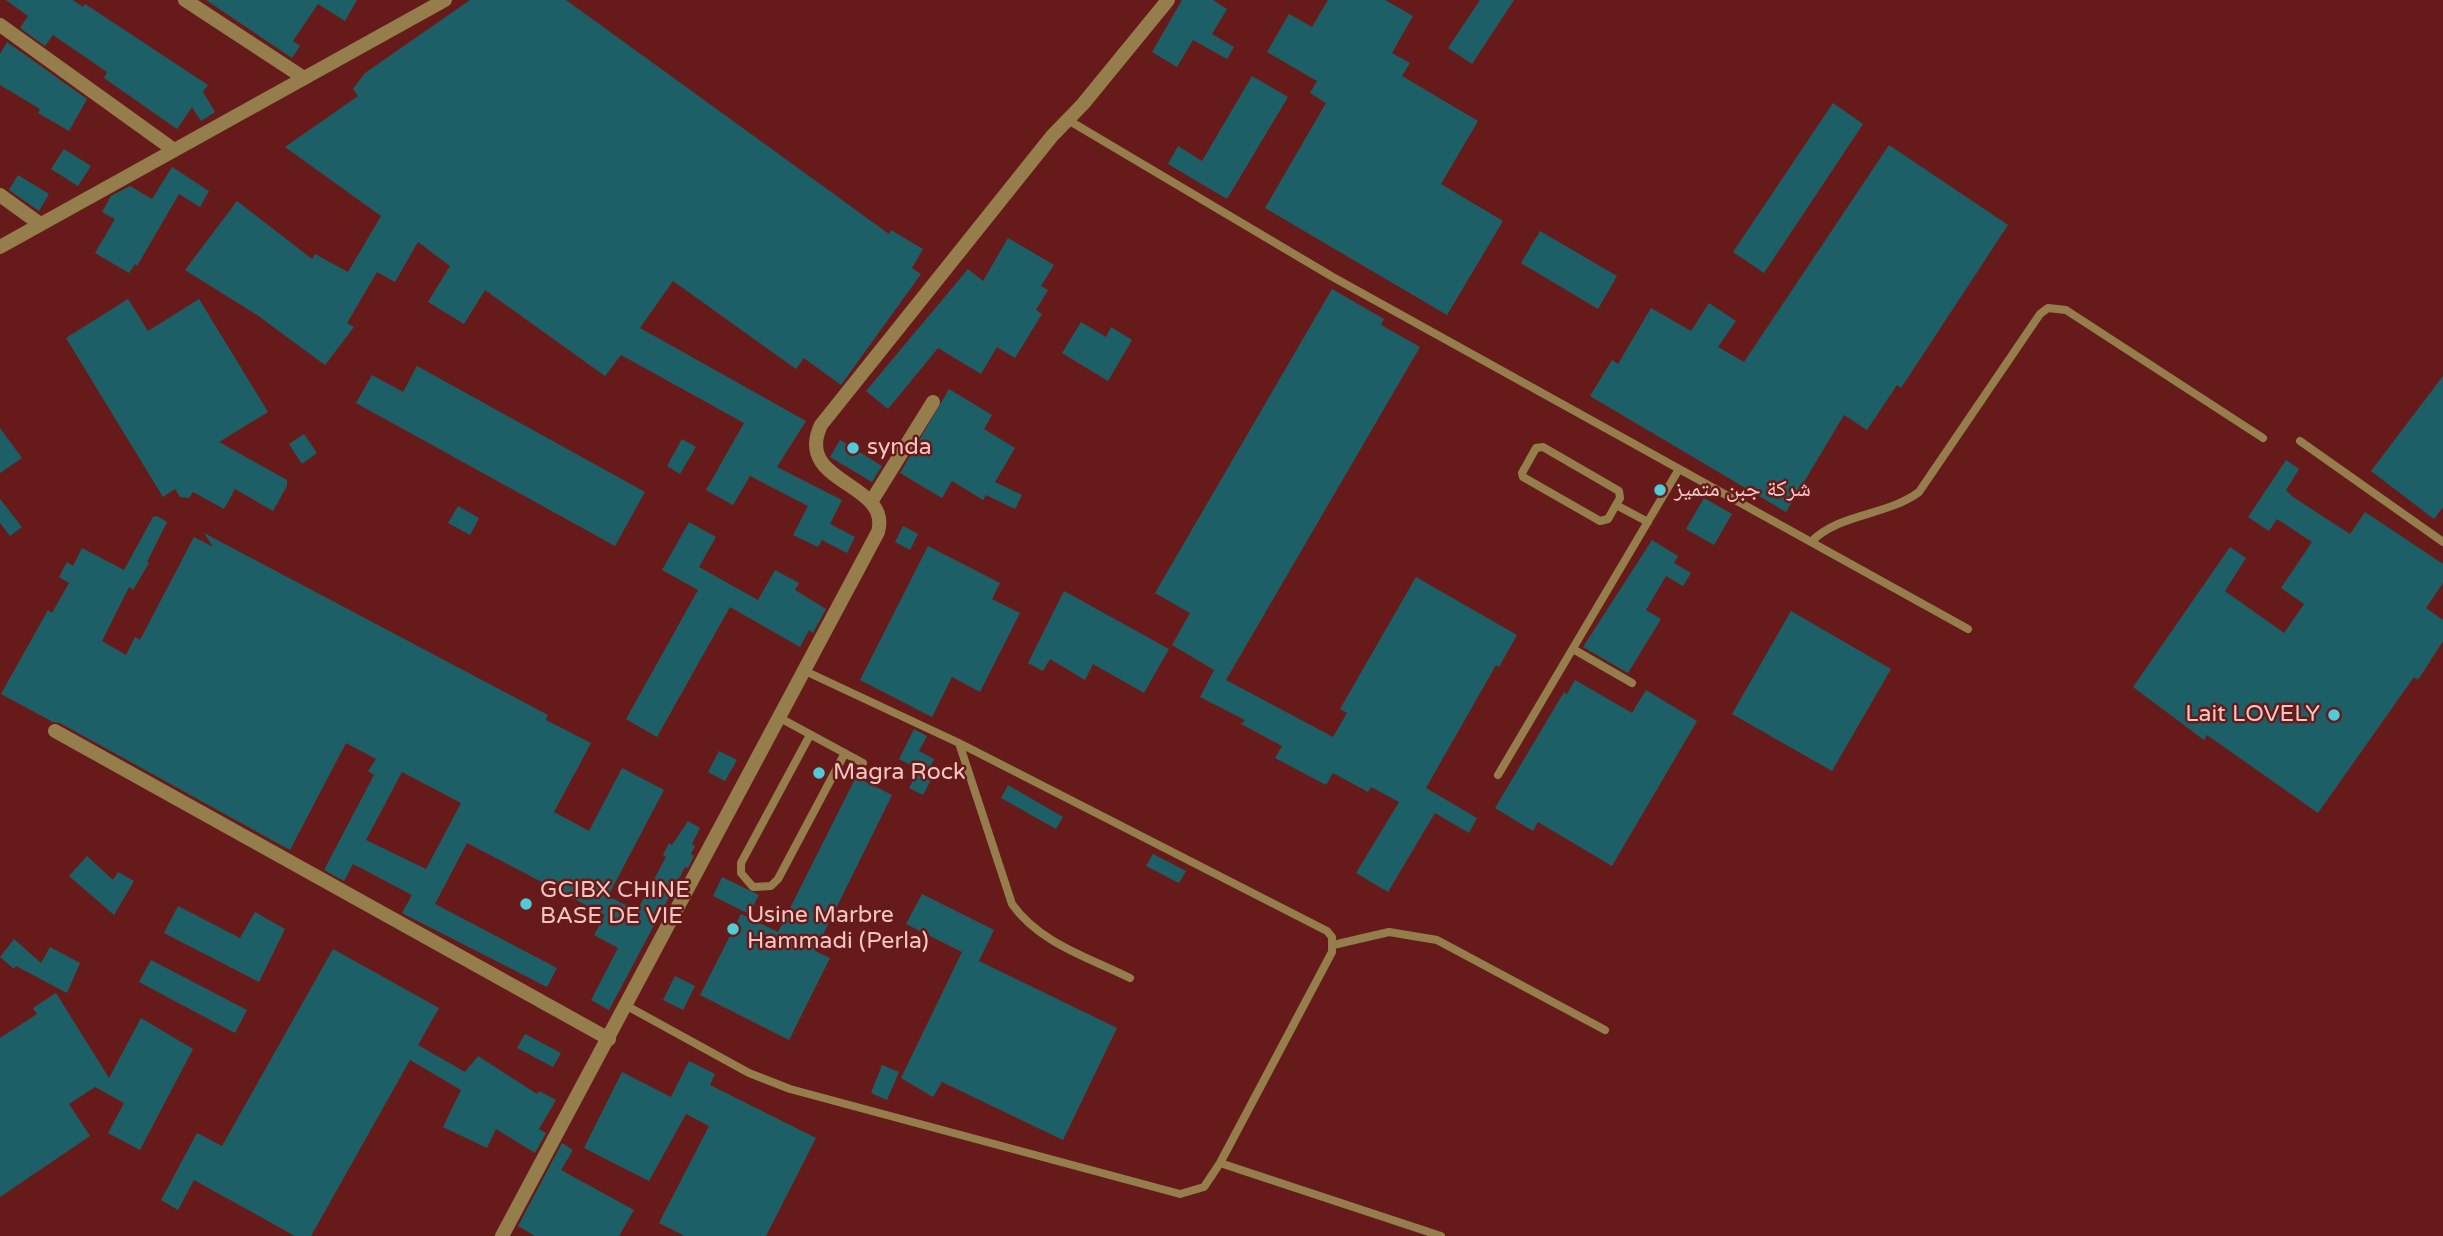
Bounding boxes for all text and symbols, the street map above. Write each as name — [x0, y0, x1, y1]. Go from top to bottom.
place label: synda — [867, 434, 932, 462]
marker: synda — [845, 440, 861, 456]
place label: شركة جبن متميز — [1674, 476, 1811, 504]
marker: شركة جبن متميز — [1652, 482, 1668, 498]
place label: Lait LOVELY — [2185, 701, 2320, 729]
marker: Lait LOVELY — [2326, 707, 2342, 723]
place label: Magra Rock — [833, 759, 966, 787]
marker: Magra Rock — [811, 765, 827, 781]
place label: GCIBX CHINE BASE DE VIE — [540, 877, 690, 931]
marker: GCIBX CHINE BASE DE VIE — [518, 896, 534, 912]
place label: Usine Marbre Hammadi (Perla) — [747, 902, 929, 956]
marker: Usine Marbre Hammadi (Perla) — [725, 921, 741, 937]

